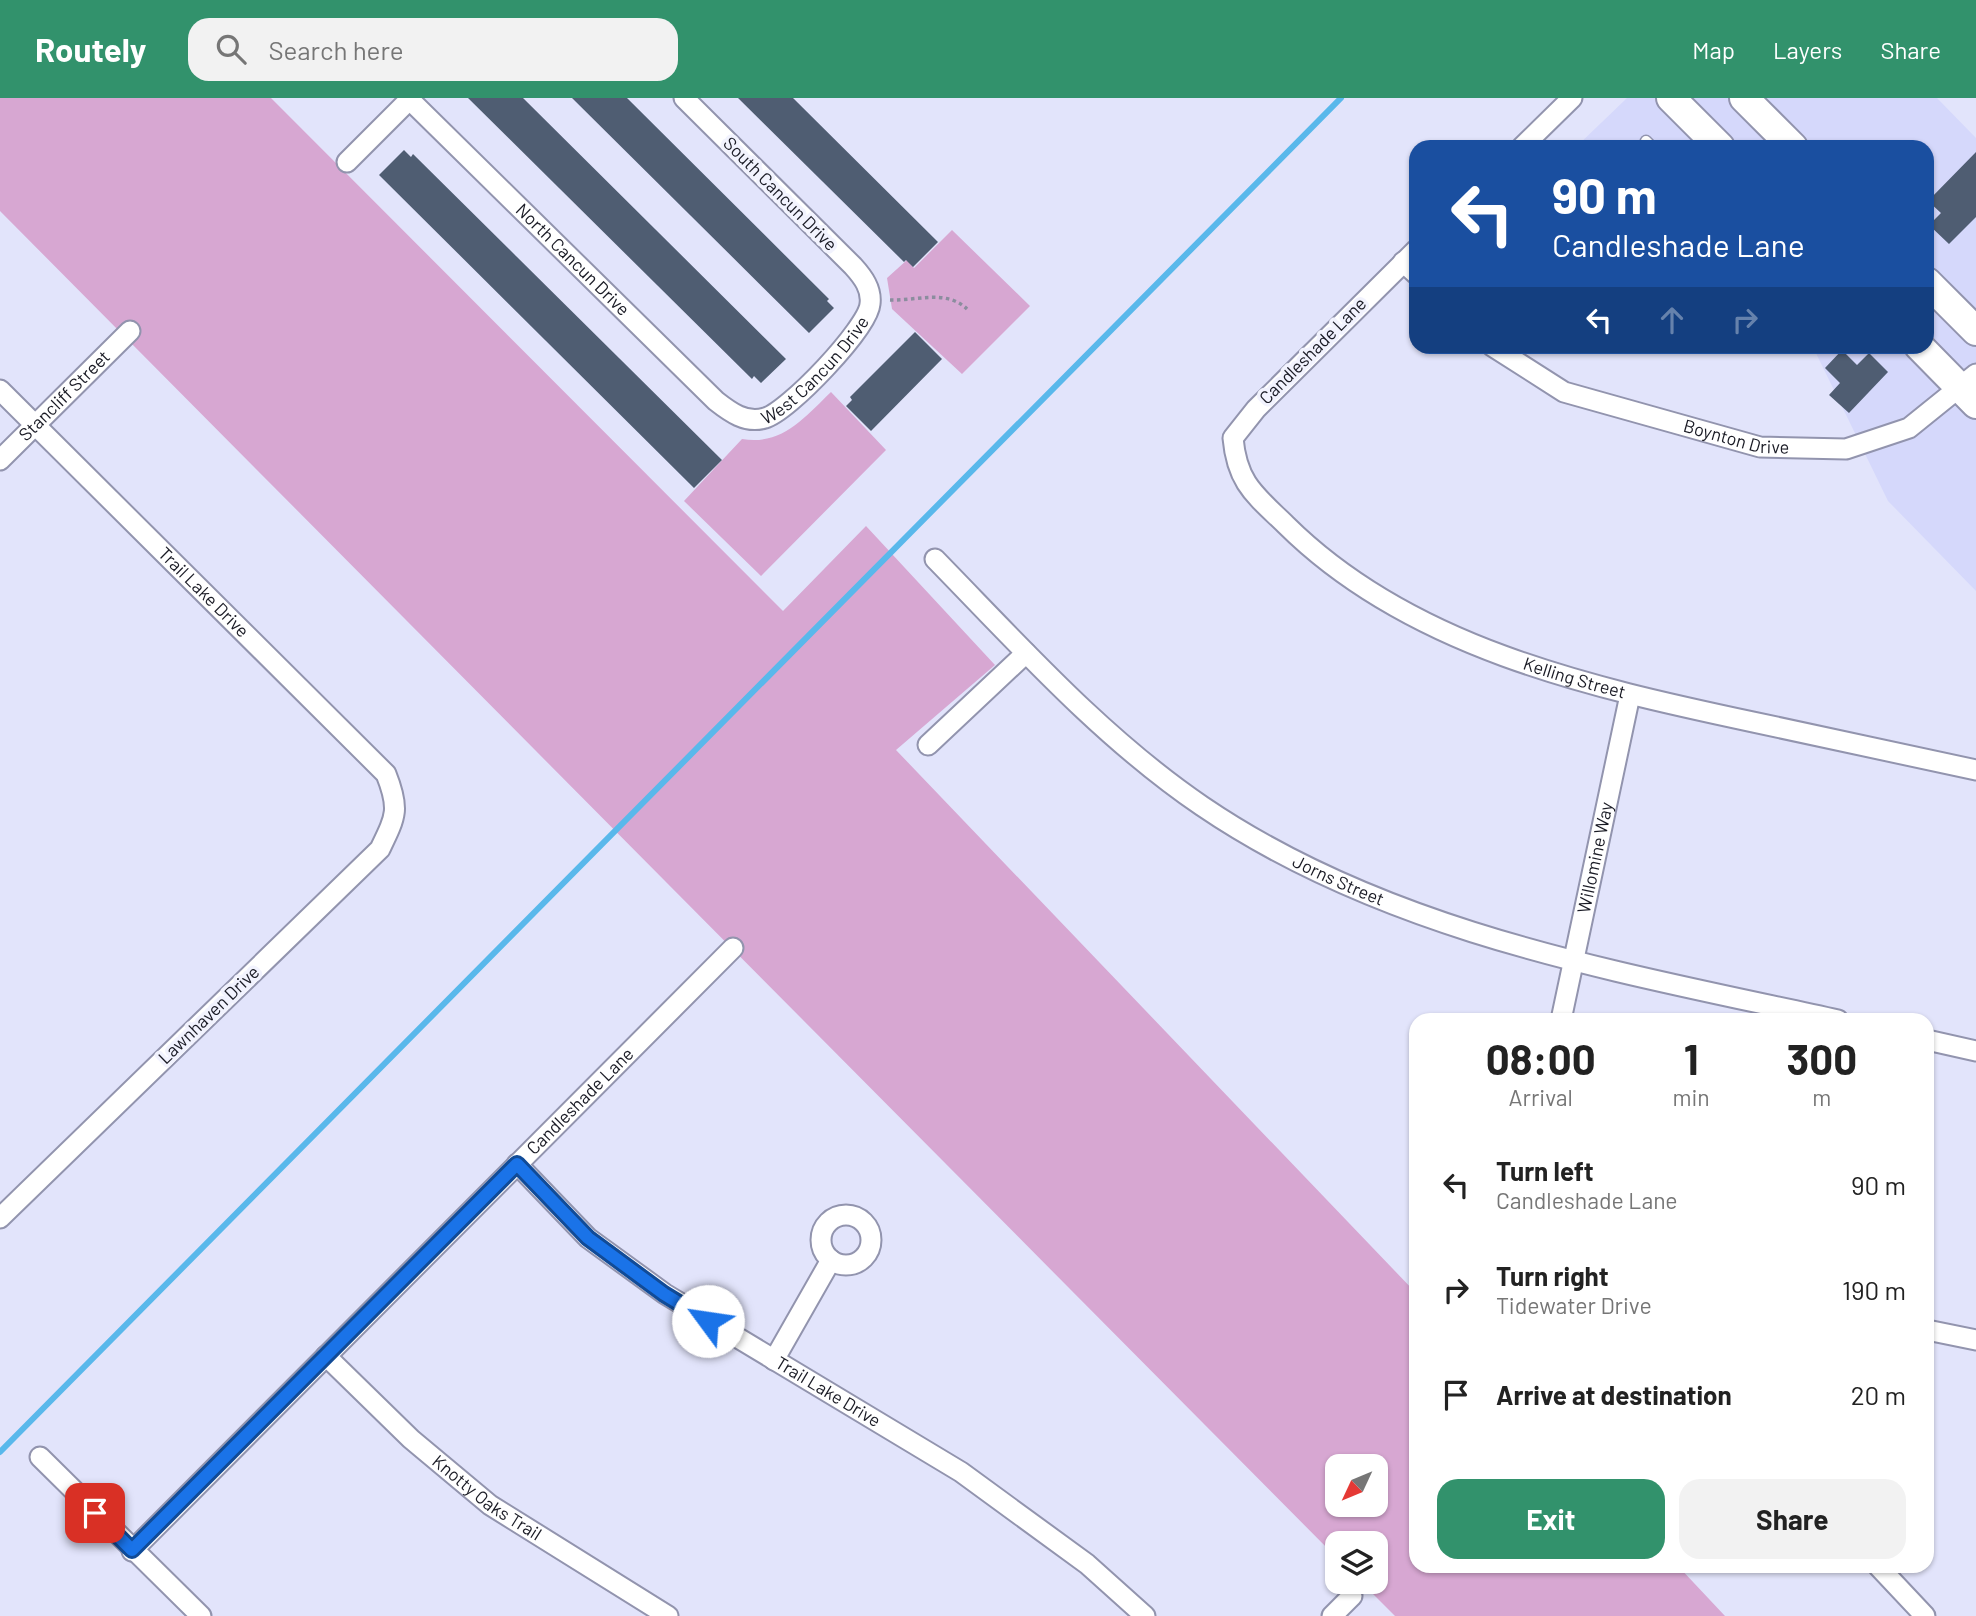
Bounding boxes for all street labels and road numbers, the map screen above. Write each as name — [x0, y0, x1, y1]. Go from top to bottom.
street label: South Cancun Drive — [719, 132, 842, 255]
street label: North Cancun Drive — [512, 198, 635, 320]
street label: Candleshade Lane — [1254, 292, 1370, 408]
street label: West Cancun Drive — [757, 312, 873, 429]
street label: Stancliff Street — [14, 345, 114, 445]
street label: Boynton Drive — [1681, 414, 1789, 458]
street label: Trail Lake Drive — [154, 542, 254, 641]
street label: Kelling Street — [1521, 652, 1628, 703]
street label: Willomine Way — [1572, 800, 1617, 915]
street label: Jorns Street — [1289, 849, 1387, 910]
street label: Lawnhaven Drive — [153, 961, 263, 1068]
street label: Candleshade Lane — [522, 1042, 638, 1159]
street label: Trail Lake Drive — [772, 1351, 885, 1431]
street label: Knotty Oaks Trail — [428, 1450, 546, 1544]

